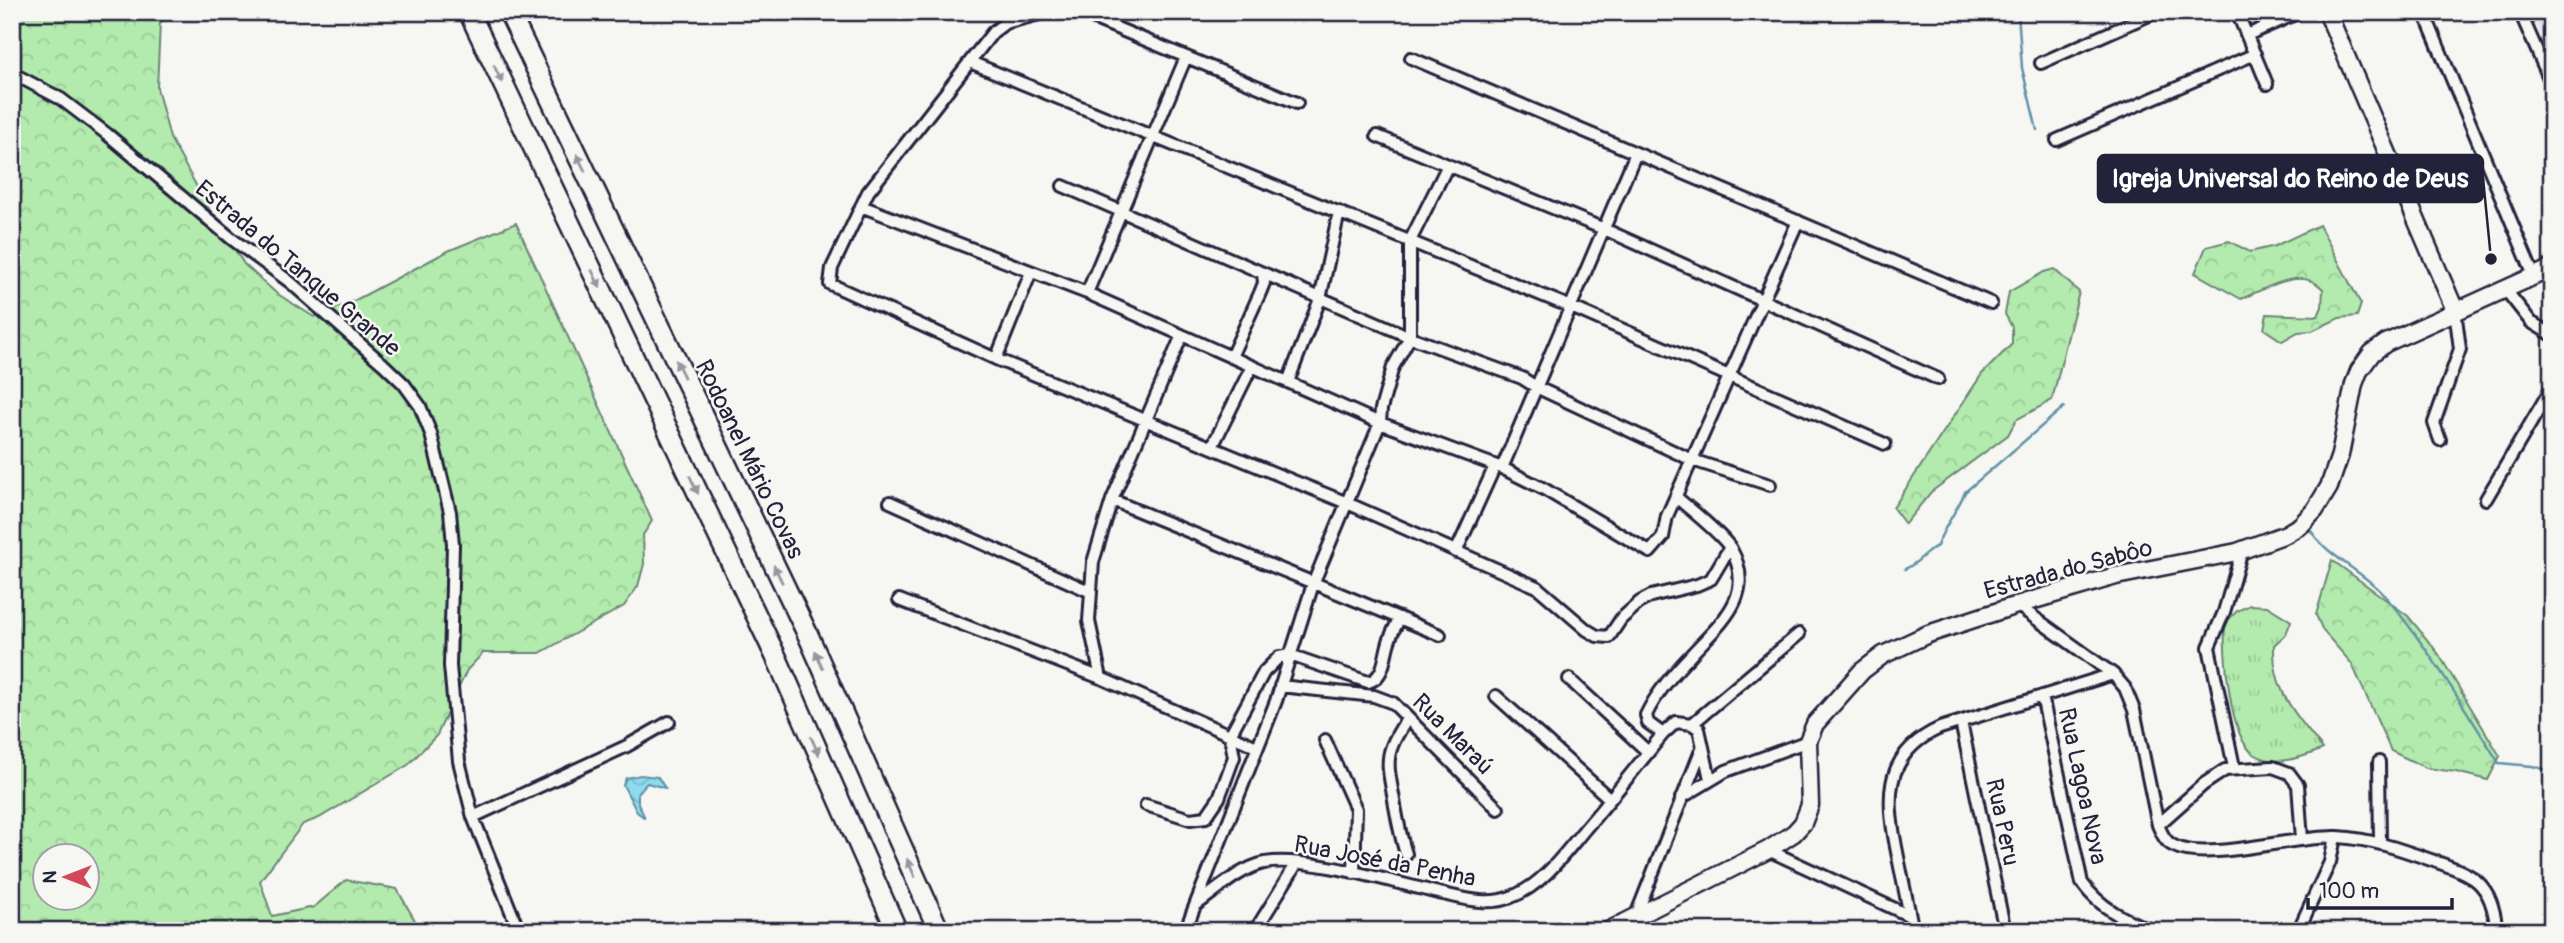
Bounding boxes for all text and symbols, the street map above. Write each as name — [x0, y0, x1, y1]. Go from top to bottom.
one-way arrow — [493, 64, 504, 84]
one-way arrow — [576, 153, 587, 174]
callout: Igreja Universal do Reino de Deus — [2098, 155, 2483, 202]
text: Igreja Universal do Reino de Deus — [2112, 163, 2469, 195]
street label: Estrada do Tanque Grande — [189, 174, 406, 363]
one-way arrow — [591, 269, 602, 289]
street label: Rodoanel Mário Covas — [689, 355, 810, 564]
one-way arrow — [674, 359, 685, 379]
one-way arrow — [688, 475, 700, 495]
street label: Estrada do Sabôo — [1981, 533, 2156, 606]
one-way arrow — [772, 564, 784, 584]
one-way arrow — [813, 650, 824, 671]
street label: Rua Maraú — [1406, 688, 1499, 781]
street label: Rua Lagoa Nova — [2052, 705, 2113, 867]
one-way arrow — [810, 736, 821, 757]
street label: Rua Peru — [1979, 776, 2026, 868]
street label: Rua José da Penha — [1292, 830, 1478, 893]
north arrow — [32, 842, 102, 912]
one-way arrow — [905, 858, 916, 879]
scale bar — [2308, 866, 2452, 910]
text: N — [38, 870, 62, 883]
text: 100 m — [2319, 878, 2379, 905]

